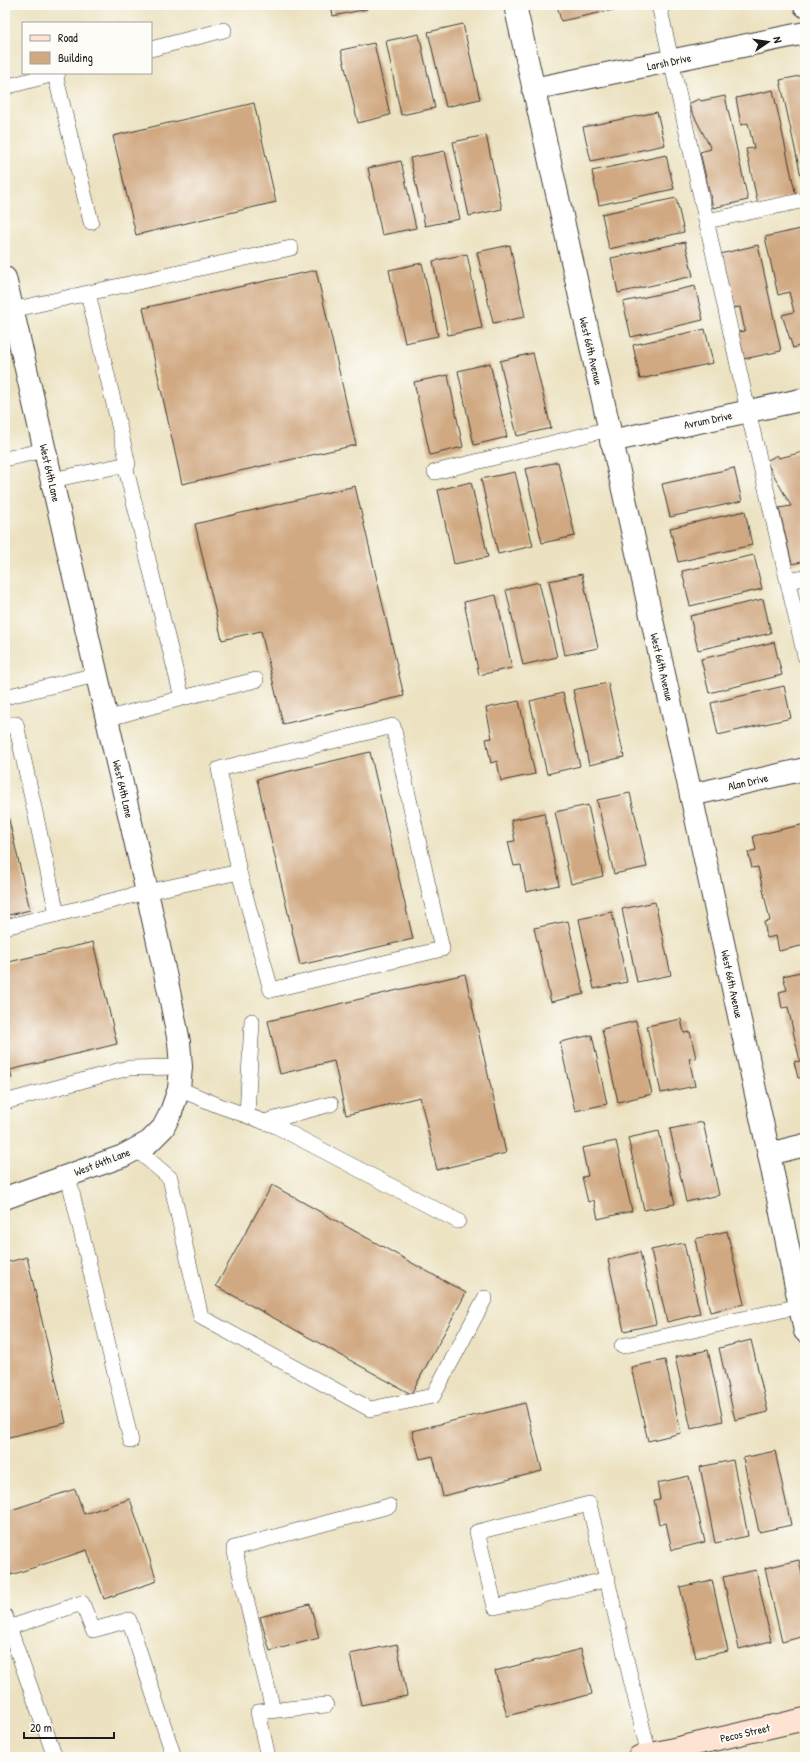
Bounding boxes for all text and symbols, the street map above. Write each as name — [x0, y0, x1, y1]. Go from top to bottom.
legend — [22, 22, 152, 74]
north arrow — [748, 22, 788, 62]
text: Road — [58, 29, 78, 46]
text: N — [770, 35, 785, 44]
text: Building — [58, 49, 93, 66]
street label: Larsh Drive — [646, 50, 693, 73]
street label: West 66th Avenue — [576, 316, 606, 387]
street label: Avrum Drive — [683, 408, 734, 432]
street label: West 64th Lane — [37, 443, 64, 504]
street label: West 66th Avenue — [647, 632, 677, 703]
street label: West 64th Lane — [110, 759, 137, 820]
street label: Alan Drive — [727, 770, 770, 793]
street label: West 66th Avenue — [718, 949, 746, 1020]
street label: West 64th Lane — [72, 1145, 133, 1179]
scale bar — [24, 1714, 114, 1740]
text: 20 m — [30, 1719, 52, 1736]
street label: Pecos Street — [719, 1720, 772, 1746]

